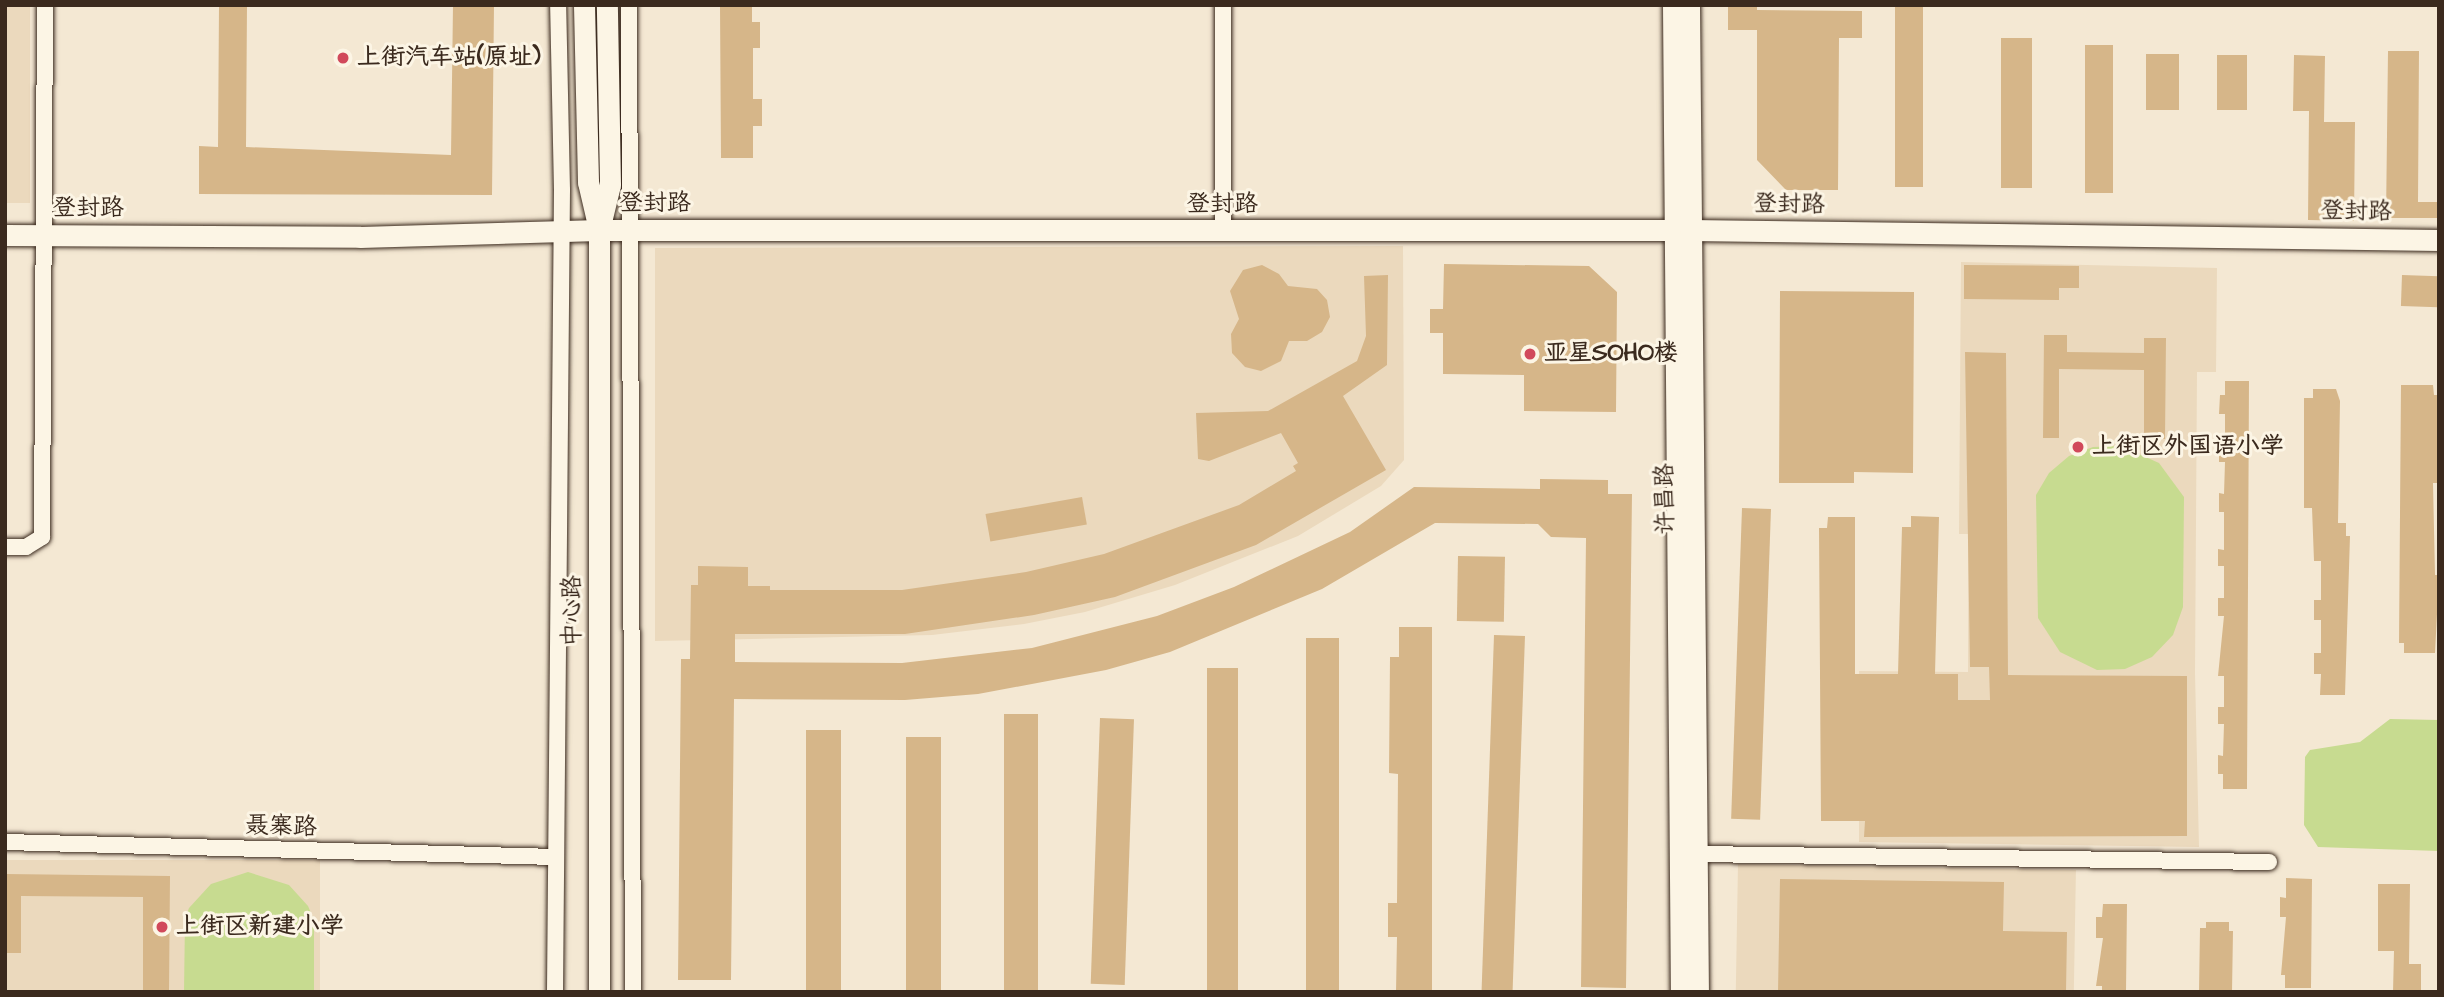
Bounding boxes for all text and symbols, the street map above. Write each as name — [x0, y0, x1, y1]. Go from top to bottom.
place label: 上街汽车站(原址) — [357, 44, 541, 72]
marker: 上街汽车站(原址) — [335, 50, 351, 66]
street label: 登封路 — [619, 190, 691, 218]
street label: 登封路 — [1753, 190, 1825, 220]
street label: 登封路 — [1186, 191, 1258, 219]
street label: 登封路 — [52, 195, 124, 223]
street label: 登封路 — [2320, 197, 2392, 227]
place label: 亚星SOHO楼 — [1544, 340, 1678, 368]
marker: 亚星SOHO楼 — [1522, 346, 1538, 362]
place label: 上街区外国语小学 — [2092, 433, 2284, 461]
marker: 上街区外国语小学 — [2070, 439, 2086, 455]
street label: 许昌路 — [1651, 463, 1681, 535]
street label: 中心路 — [559, 575, 587, 647]
street label: 聂寨路 — [245, 811, 317, 843]
place label: 上街区新建小学 — [176, 913, 344, 941]
marker: 上街区新建小学 — [154, 919, 170, 935]

